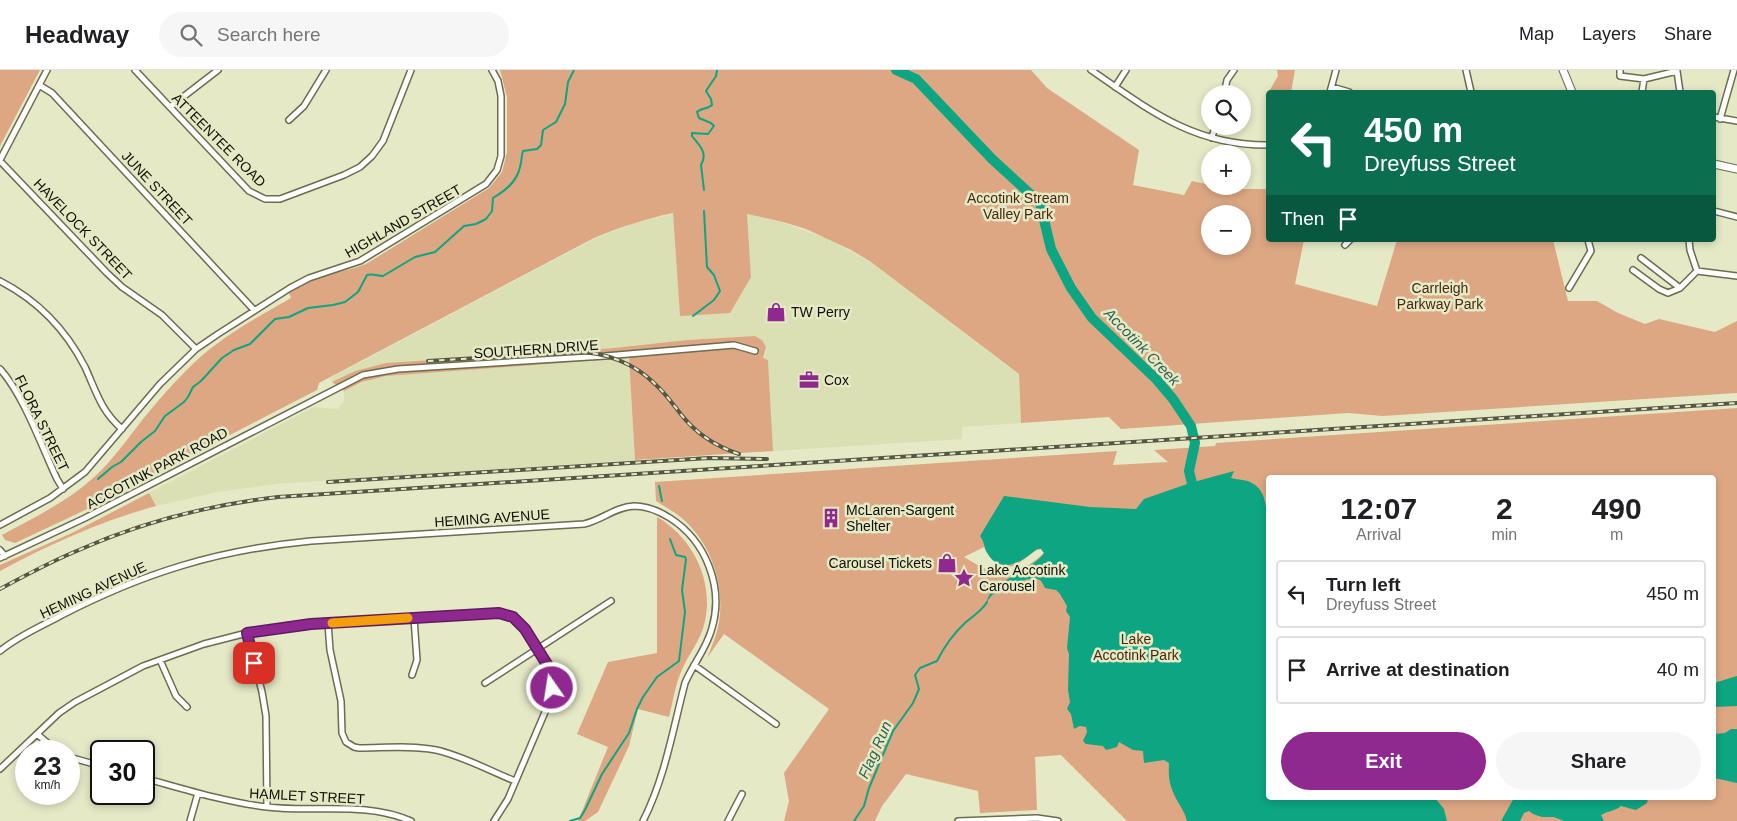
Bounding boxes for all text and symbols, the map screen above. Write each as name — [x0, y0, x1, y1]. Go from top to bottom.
search box — [159, 12, 509, 57]
text: Headway — [25, 21, 129, 48]
icon: search — [177, 21, 205, 49]
text: Search here — [217, 24, 321, 45]
text: Map — [1519, 24, 1554, 44]
text: Layers — [1582, 24, 1636, 44]
text: Share — [1664, 24, 1712, 44]
map controls — [1201, 85, 1251, 255]
button: search — [1201, 85, 1251, 135]
street label: ATTEENTEE ROAD — [169, 90, 269, 190]
icon: left — [1281, 110, 1346, 175]
text: 450 m — [1364, 110, 1463, 149]
button: + — [1201, 145, 1251, 195]
street label: JUNE STREET — [119, 148, 196, 229]
text: Dreyfuss Street — [1364, 151, 1516, 176]
street label: HAVELOCK STREET — [31, 175, 136, 283]
street label: HIGHLAND STREET — [342, 181, 464, 261]
park label: Accotink Stream Valley Park — [967, 190, 1069, 222]
button: − — [1201, 205, 1251, 255]
icon: arrive — [1334, 205, 1362, 233]
text: Then — [1281, 208, 1324, 229]
park label: Carrleigh Parkway Park — [1397, 280, 1484, 312]
shop icon: TW Perry — [765, 301, 787, 323]
place label: TW Perry — [791, 304, 850, 320]
water label: Accotink Creek — [1101, 304, 1185, 390]
street label: SOUTHERN DRIVE — [473, 337, 599, 361]
office icon: Cox — [798, 369, 820, 391]
street label: FLORA STREET — [12, 372, 72, 474]
place label: Cox — [824, 372, 849, 388]
street label: ACCOTINK PARK ROAD — [84, 424, 230, 512]
text: 12:07 — [1340, 492, 1417, 525]
text: 2 — [1496, 492, 1513, 525]
text: 490 — [1592, 492, 1642, 525]
place label: McLaren-Sargent Shelter — [846, 502, 954, 534]
street label: HEMING AVENUE — [434, 506, 550, 530]
building icon: McLaren-Sargent Shelter — [820, 507, 842, 529]
text: Arrival — [1356, 526, 1401, 543]
text: min — [1491, 526, 1517, 543]
text: m — [1610, 526, 1623, 543]
shop icon: Carousel Tickets — [936, 552, 958, 574]
place label: Carousel Tickets — [829, 555, 932, 571]
street label: HEMING AVENUE — [37, 558, 149, 622]
place label: Lake Accotink Carousel — [979, 562, 1066, 594]
place icon: Lake Accotink Carousel — [953, 567, 975, 589]
text: Turn left — [1326, 574, 1401, 595]
icon: left — [1283, 580, 1311, 608]
text: 450 m — [1646, 583, 1699, 604]
text: Dreyfuss Street — [1326, 596, 1436, 613]
park label: Lake Accotink Park — [1093, 631, 1180, 663]
pin — [233, 642, 275, 684]
icon: arrive — [240, 649, 268, 677]
icon: arrive — [1283, 656, 1311, 684]
text: Arrive at destination — [1326, 659, 1510, 680]
text: 40 m — [1657, 659, 1699, 680]
position arrow — [525, 661, 577, 713]
water label: Flag Run — [854, 719, 895, 781]
button: Exit — [1281, 732, 1486, 790]
button: Share — [1496, 732, 1701, 790]
speed limit sign: 30 — [90, 740, 155, 805]
text: 23 — [34, 752, 61, 780]
text: km/h — [34, 778, 61, 792]
street label: HAMLET STREET — [249, 785, 366, 807]

